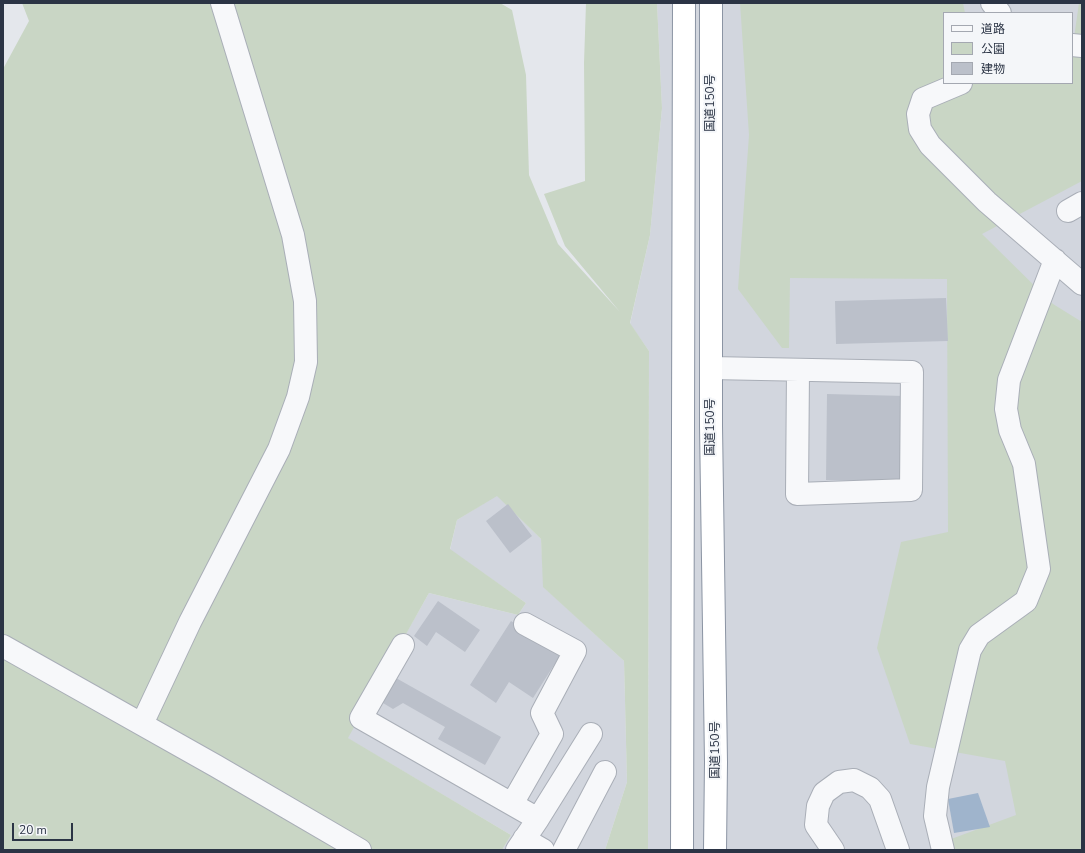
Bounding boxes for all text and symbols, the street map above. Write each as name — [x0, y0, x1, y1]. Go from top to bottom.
legend — [943, 12, 1073, 84]
text: 道路 — [981, 21, 1005, 37]
text: 公園 — [981, 41, 1005, 57]
text: 建物 — [981, 61, 1005, 77]
street label: 国道150号 — [704, 74, 718, 132]
street label: 国道150号 — [704, 398, 718, 456]
street label: 国道150号 — [709, 721, 723, 779]
scale bar — [14, 815, 75, 841]
text: 20 m — [19, 822, 47, 838]

